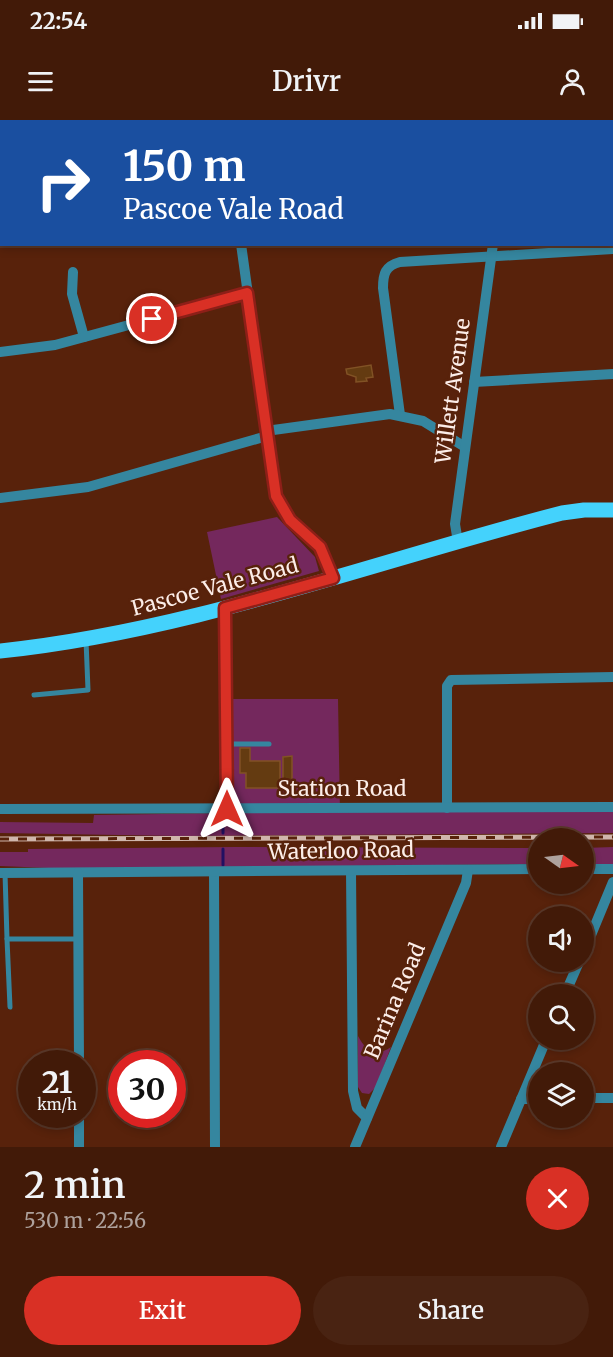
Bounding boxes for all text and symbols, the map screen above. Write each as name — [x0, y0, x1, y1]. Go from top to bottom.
text: 22:54 — [30, 7, 87, 35]
text: Drivr — [272, 64, 341, 98]
icon: menu — [24, 65, 57, 98]
icon: person — [556, 65, 589, 98]
text: 150 m — [123, 140, 245, 192]
icon: right — [24, 144, 102, 222]
text: Pascoe Vale Road — [123, 192, 344, 226]
pin — [126, 293, 177, 344]
icon: arrive — [135, 302, 168, 335]
street label: Willett Avenue — [429, 316, 476, 466]
street label: Pascoe Vale Road — [128, 551, 302, 622]
street label: Station Road — [278, 775, 407, 802]
position arrow — [195, 777, 259, 841]
north arrow — [528, 828, 594, 894]
map controls — [528, 828, 594, 1128]
street label: Waterloo Road — [267, 836, 415, 865]
button: sound — [528, 906, 594, 972]
street label: Barina Road — [358, 938, 431, 1063]
button: search — [528, 984, 594, 1050]
speed limit sign: 30 — [108, 1050, 186, 1128]
button: layers — [528, 1062, 594, 1128]
text: 21 — [42, 1063, 72, 1101]
text: km/h — [37, 1095, 77, 1114]
text: 2 min — [24, 1163, 126, 1208]
button: close — [526, 1167, 589, 1230]
text: 530 m · 22:56 — [24, 1208, 146, 1233]
button: Exit — [24, 1276, 301, 1345]
button: Share — [313, 1276, 589, 1345]

